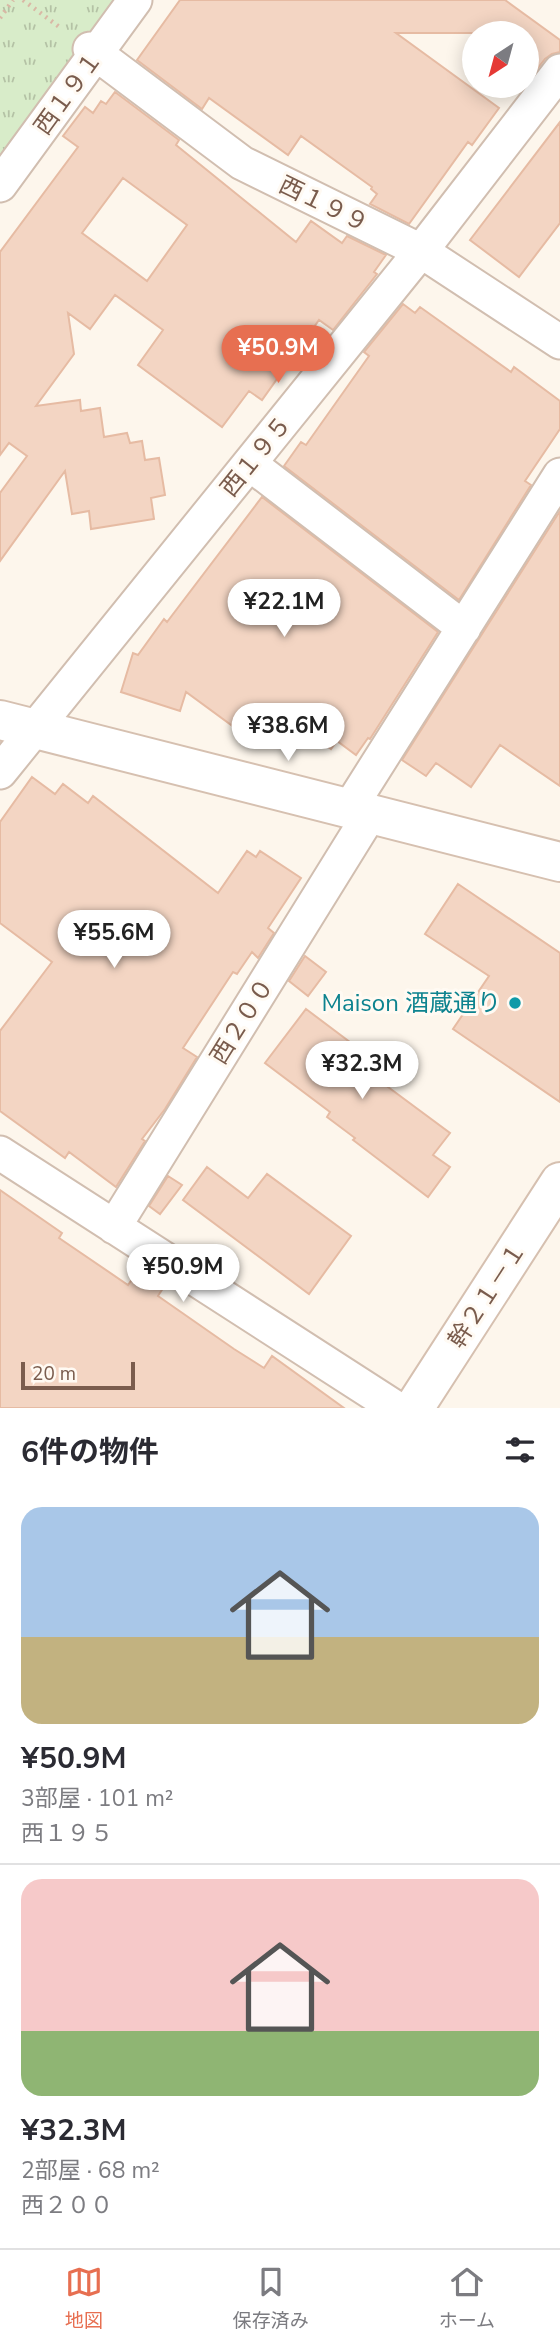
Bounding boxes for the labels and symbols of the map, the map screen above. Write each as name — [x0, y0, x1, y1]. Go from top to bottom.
north arrow — [462, 21, 539, 98]
street label: 西１９１ — [27, 45, 109, 141]
street label: 西１９９ — [274, 169, 374, 239]
pin: ¥50.9M — [221, 326, 335, 385]
street label: 西１９５ — [213, 409, 299, 503]
pin: ¥22.1M — [227, 580, 341, 639]
pin: ¥38.6M — [231, 704, 345, 763]
pin: ¥55.6M — [57, 911, 171, 970]
street label: 西２００ — [203, 972, 281, 1070]
place label: Maison 酒蔵通り — [322, 987, 501, 1019]
marker: Maison 酒蔵通り — [507, 995, 523, 1011]
pin: ¥32.3M — [305, 1042, 419, 1101]
street label: 幹２１－１ — [441, 1236, 533, 1354]
pin: ¥50.9M — [126, 1244, 240, 1304]
scale bar — [21, 1359, 135, 1391]

